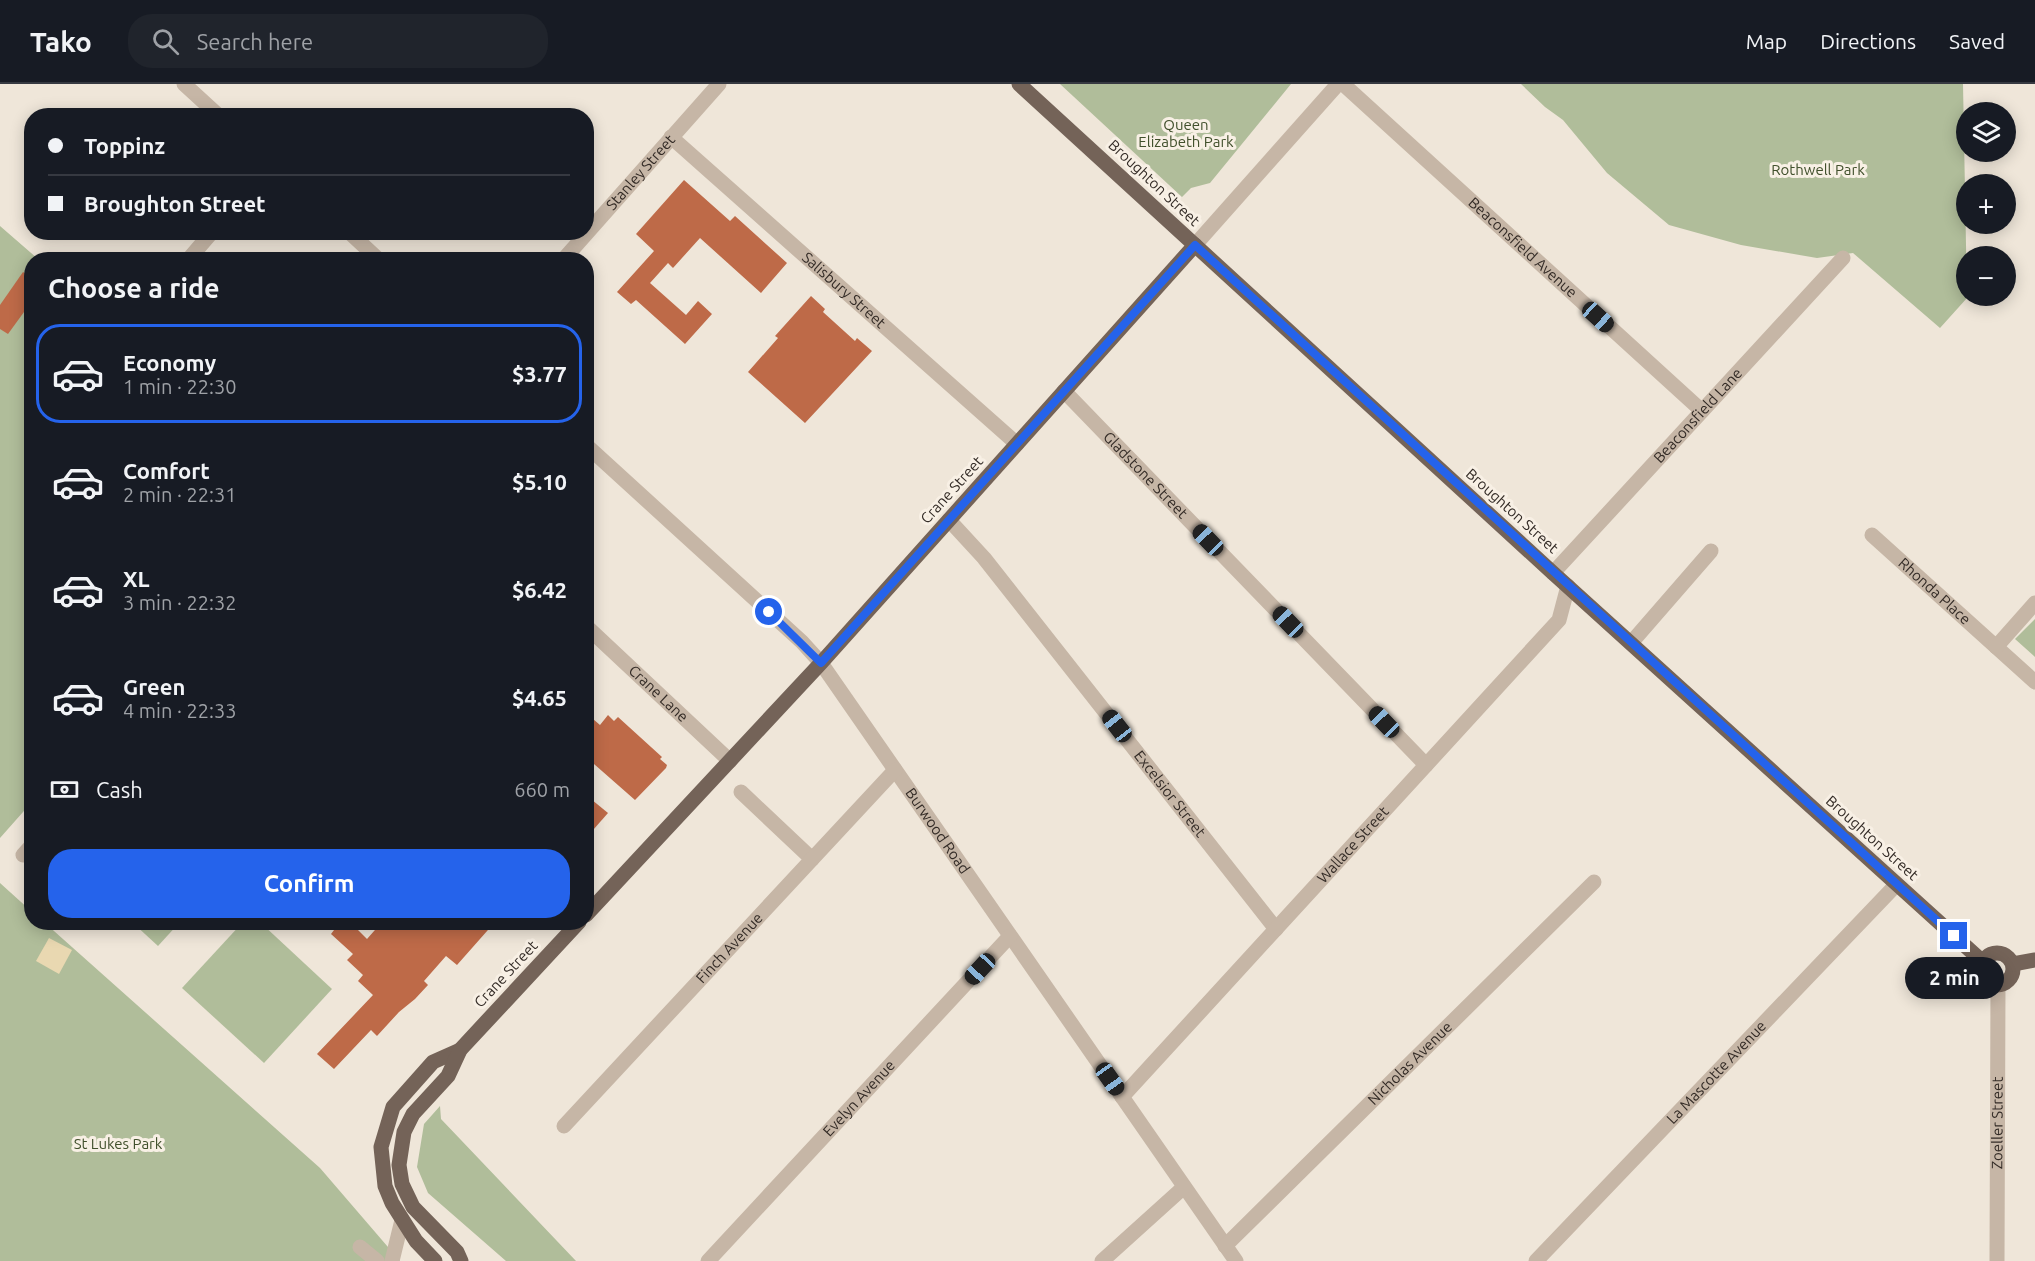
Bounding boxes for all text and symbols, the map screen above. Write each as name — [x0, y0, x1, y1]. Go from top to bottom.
search box — [128, 14, 548, 68]
icon: search — [149, 25, 182, 58]
text: Tako — [30, 26, 92, 57]
text: Search here — [197, 29, 313, 54]
text: Map — [1746, 29, 1787, 53]
text: Directions — [1820, 29, 1916, 53]
text: Saved — [1949, 29, 2005, 53]
map controls — [1956, 102, 2016, 306]
button: layers — [1956, 102, 2016, 162]
park label: Queen Elizabeth Park — [1138, 116, 1234, 150]
street label: Stanley Street — [602, 131, 678, 213]
text: Toppinz — [84, 133, 165, 158]
street label: Broughton Street — [1105, 136, 1203, 229]
park label: Rothwell Park — [1771, 161, 1865, 178]
button: + — [1956, 174, 2016, 234]
text: Broughton Street — [84, 191, 266, 216]
street label: Beaconsfield Avenue — [1465, 194, 1581, 301]
button: − — [1956, 246, 2016, 306]
street label: Salisbury Street — [799, 249, 889, 331]
text: Choose a ride — [48, 273, 220, 303]
car — [1579, 298, 1617, 336]
icon: car — [51, 347, 105, 401]
text: Economy — [123, 350, 216, 375]
text: $3.77 — [512, 361, 567, 386]
street label: Beaconsfield Lane — [1650, 364, 1745, 466]
text: 1 min · 22:30 — [123, 375, 237, 398]
street label: Gladstone Street — [1100, 428, 1191, 522]
street label: Crane Street — [917, 452, 986, 527]
icon: car — [51, 455, 105, 509]
text: Comfort — [123, 458, 210, 483]
street label: Broughton Street — [1463, 465, 1562, 557]
text: $5.10 — [512, 469, 567, 494]
text: 2 min · 22:31 — [123, 483, 237, 506]
car — [1189, 521, 1227, 559]
street label: Rhonda Place — [1895, 554, 1974, 628]
icon: car — [51, 563, 105, 617]
text: XL — [123, 566, 150, 591]
text: $6.42 — [512, 577, 567, 602]
text: 3 min · 22:32 — [123, 591, 237, 614]
route start — [755, 598, 782, 625]
car — [1269, 603, 1307, 641]
street label: Crane Lane — [625, 661, 692, 725]
icon: car — [51, 671, 105, 725]
text: Green — [123, 674, 185, 699]
text: $4.65 — [512, 685, 567, 710]
text: 4 min · 22:33 — [123, 699, 237, 722]
car — [1365, 703, 1403, 741]
car — [1099, 706, 1135, 746]
street label: Excelsior Street — [1131, 747, 1209, 840]
icon: cash — [48, 773, 81, 806]
text: Cash — [96, 777, 143, 802]
text: 660 m — [514, 778, 570, 801]
street label: Burwood Road — [902, 785, 973, 877]
street label: Broughton Street — [1823, 792, 1922, 884]
street label: Wallace Street — [1313, 803, 1392, 886]
button: Confirm — [48, 849, 570, 918]
street label: Finch Avenue — [692, 909, 766, 986]
route end — [1940, 922, 1967, 949]
street label: Crane Street — [471, 937, 541, 1010]
car — [961, 950, 999, 988]
callout: 2 min — [1904, 957, 2004, 999]
text: 2 min — [1929, 966, 1980, 989]
street label: La Mascotte Avenue — [1663, 1017, 1769, 1127]
street label: Nicholas Avenue — [1364, 1018, 1455, 1108]
street label: Evelyn Avenue — [819, 1057, 898, 1140]
car — [1092, 1059, 1128, 1099]
street label: Zoeller Street — [1988, 1077, 2006, 1169]
park label: St Lukes Park — [74, 1135, 163, 1152]

